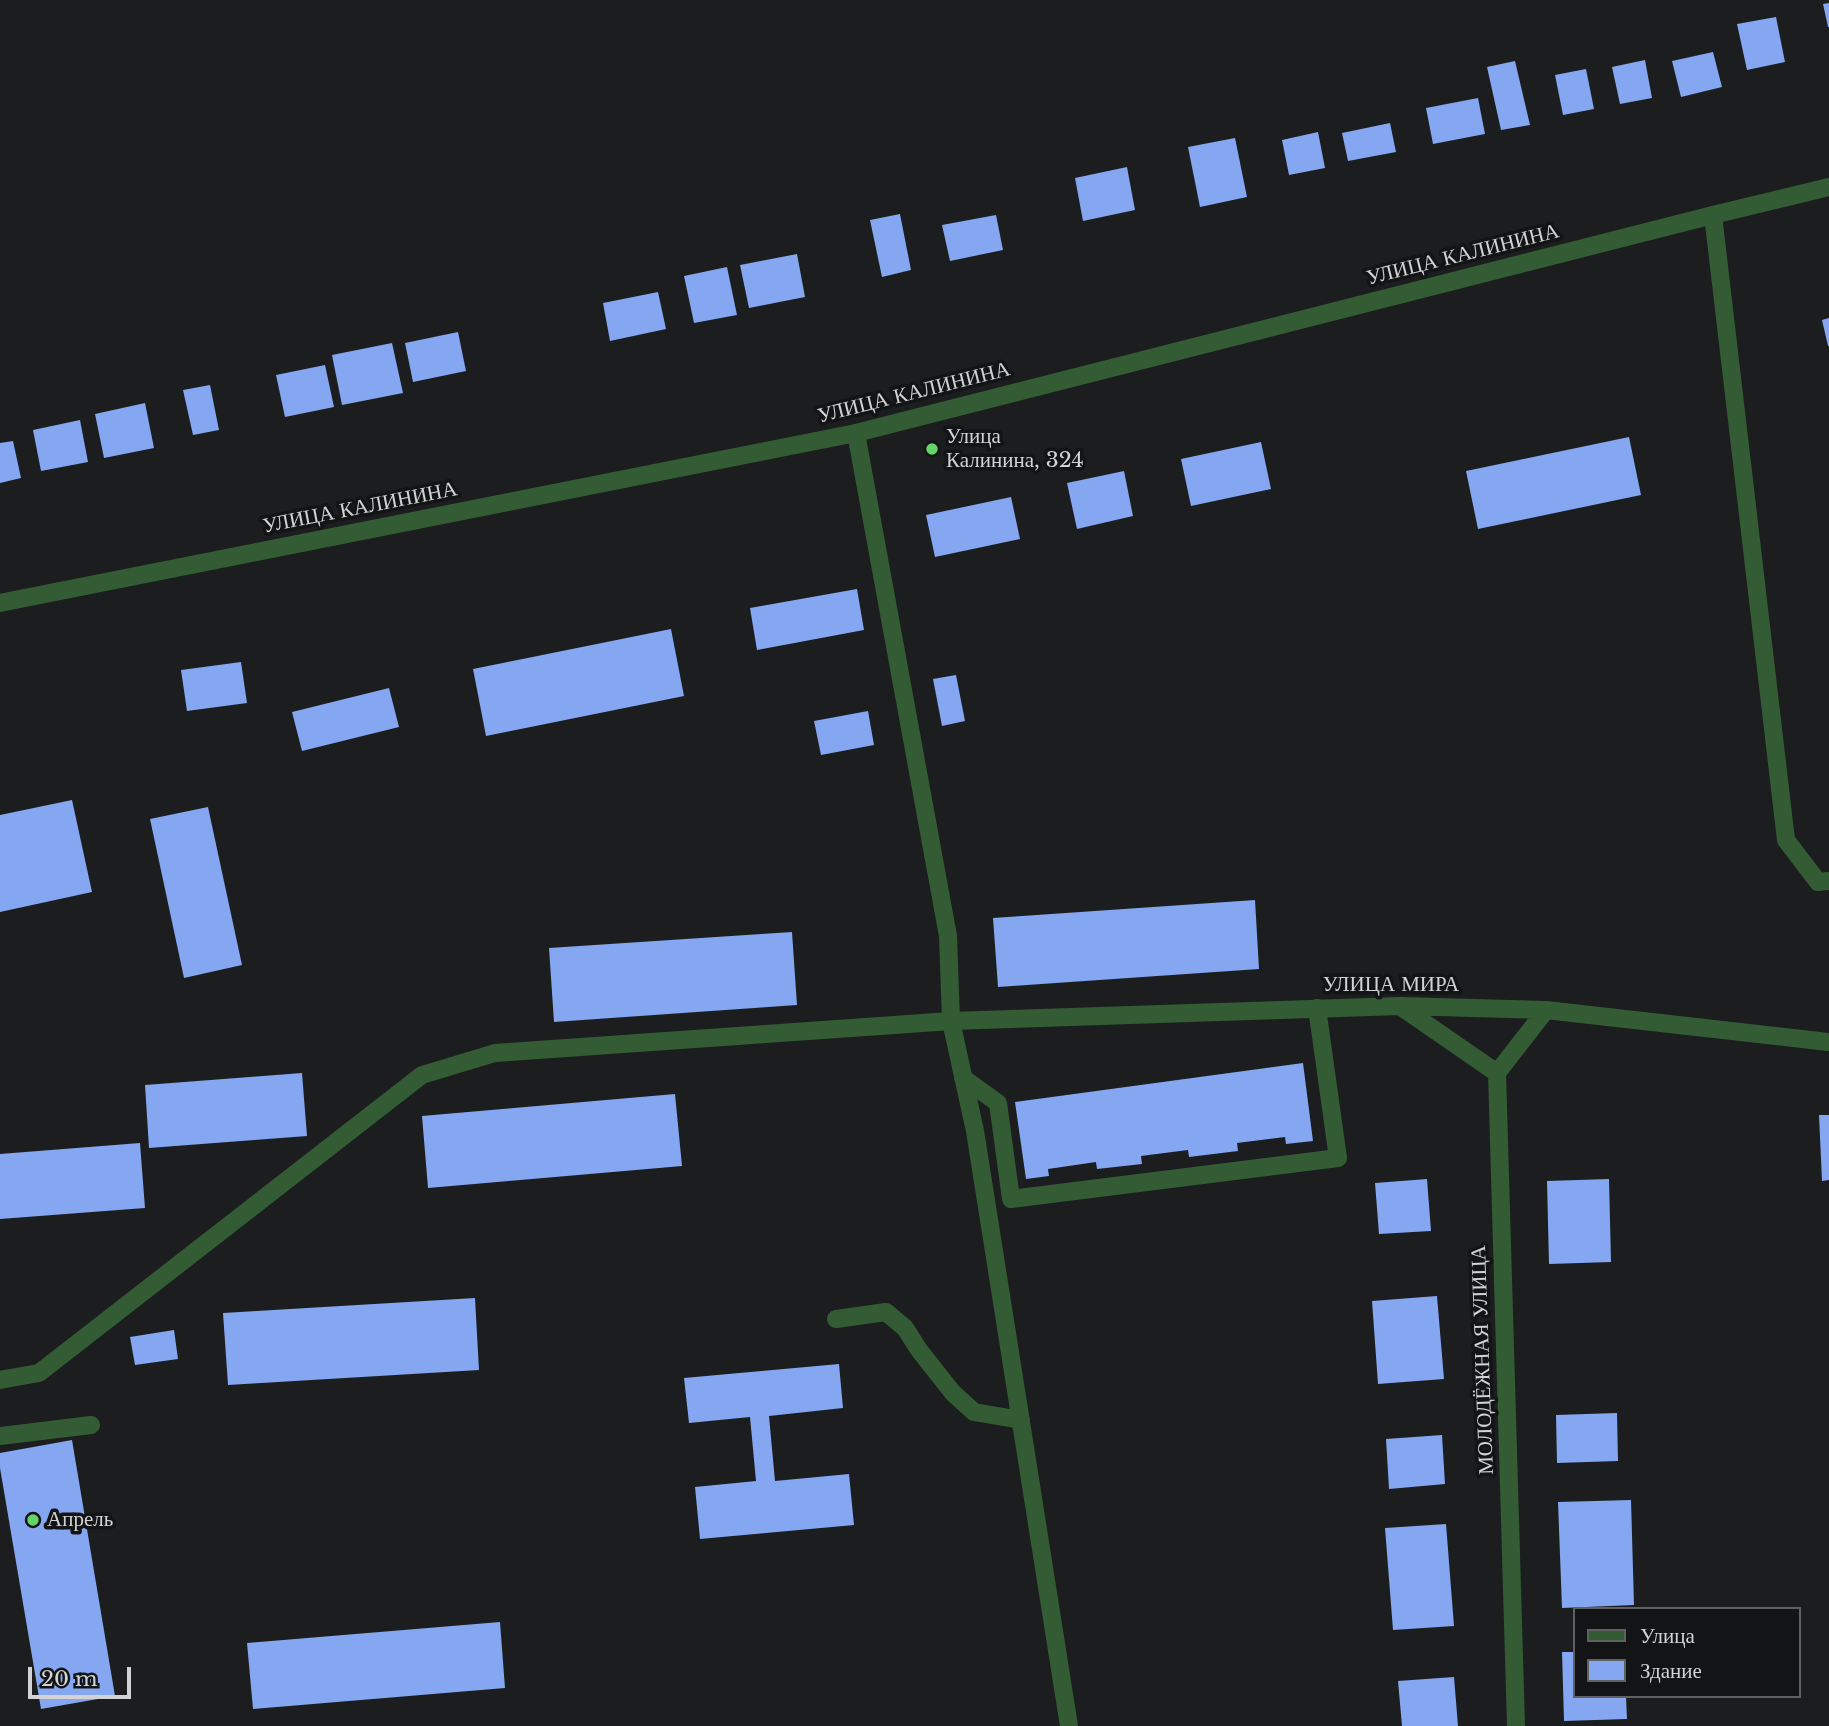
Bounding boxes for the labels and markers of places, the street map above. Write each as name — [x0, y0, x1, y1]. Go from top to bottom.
place label: Улица Калинина, 324 — [946, 424, 1084, 474]
marker: Улица Калинина, 324 — [924, 441, 940, 457]
place label: Апрель — [47, 1507, 113, 1533]
marker: Апрель — [25, 1512, 41, 1528]

